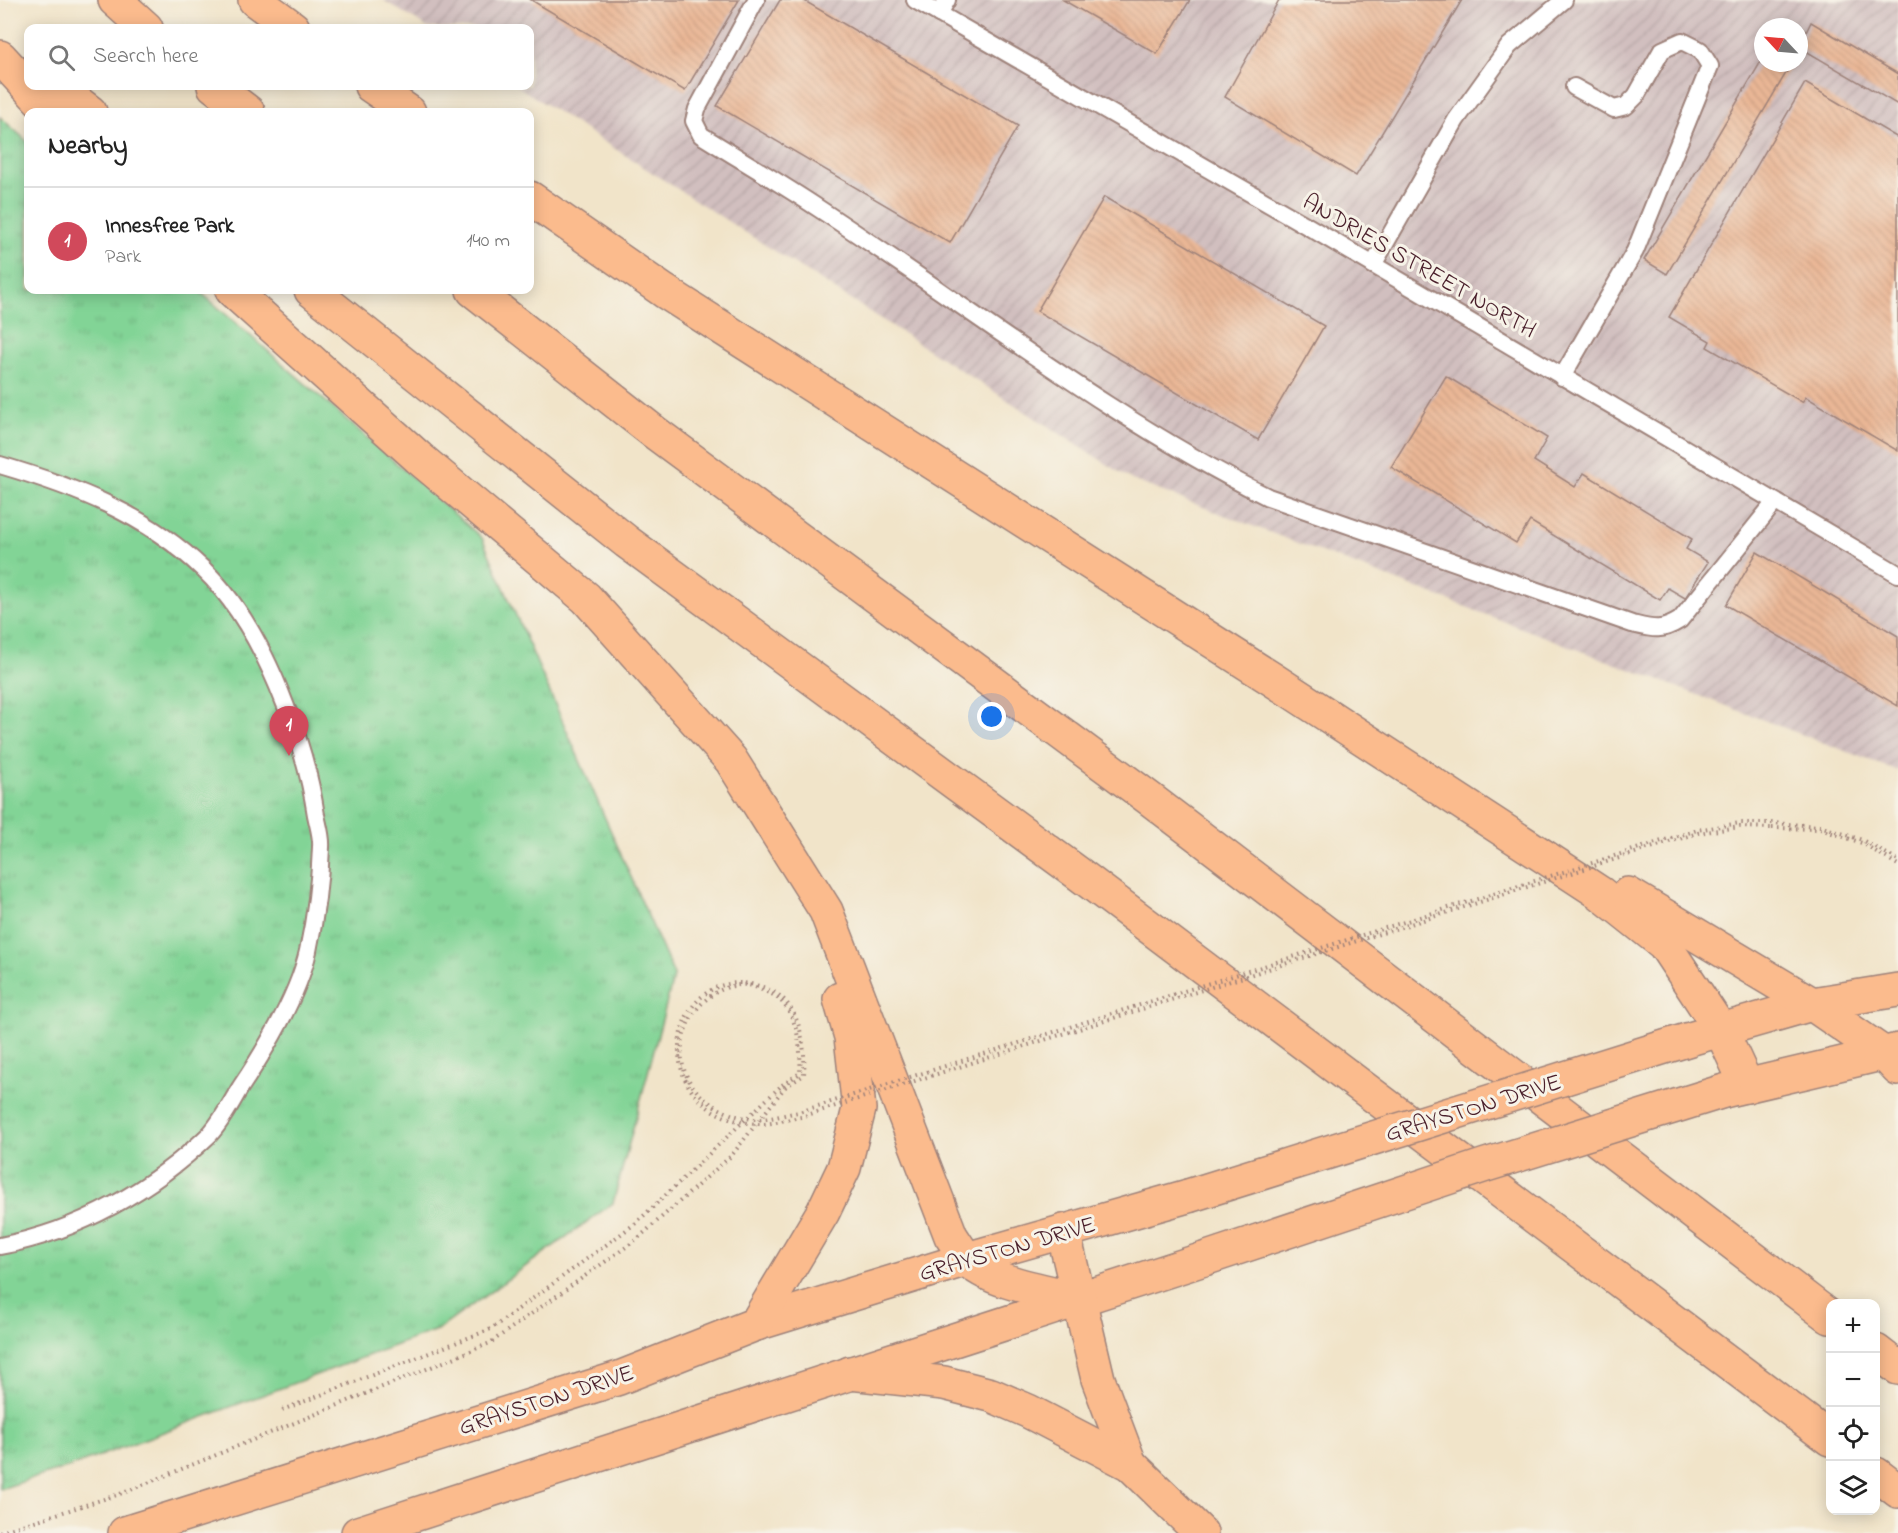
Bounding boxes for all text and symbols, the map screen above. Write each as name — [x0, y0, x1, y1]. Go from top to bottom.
north arrow — [1754, 18, 1808, 72]
search box — [24, 24, 534, 90]
icon: search — [45, 41, 78, 74]
text: Search here — [93, 41, 198, 73]
text: Nearby — [48, 128, 127, 166]
street label: ANDRIES STREET NORTH — [1295, 186, 1542, 349]
text: Innesfree Park — [105, 211, 234, 243]
text: 1 — [64, 227, 71, 256]
text: 140 m — [466, 227, 510, 256]
text: Park — [105, 243, 141, 272]
your location — [977, 702, 1006, 731]
pin: 1 — [270, 706, 308, 756]
street label: GRAYSTON DRIVE — [1382, 1066, 1566, 1153]
street label: GRAYSTON DRIVE — [915, 1208, 1100, 1292]
map controls — [1826, 1299, 1880, 1515]
button: + — [1826, 1299, 1880, 1353]
button: − — [1826, 1353, 1880, 1407]
street label: GRAYSTON DRIVE — [455, 1357, 639, 1446]
button: locate — [1826, 1407, 1880, 1461]
button: layers — [1826, 1461, 1880, 1515]

